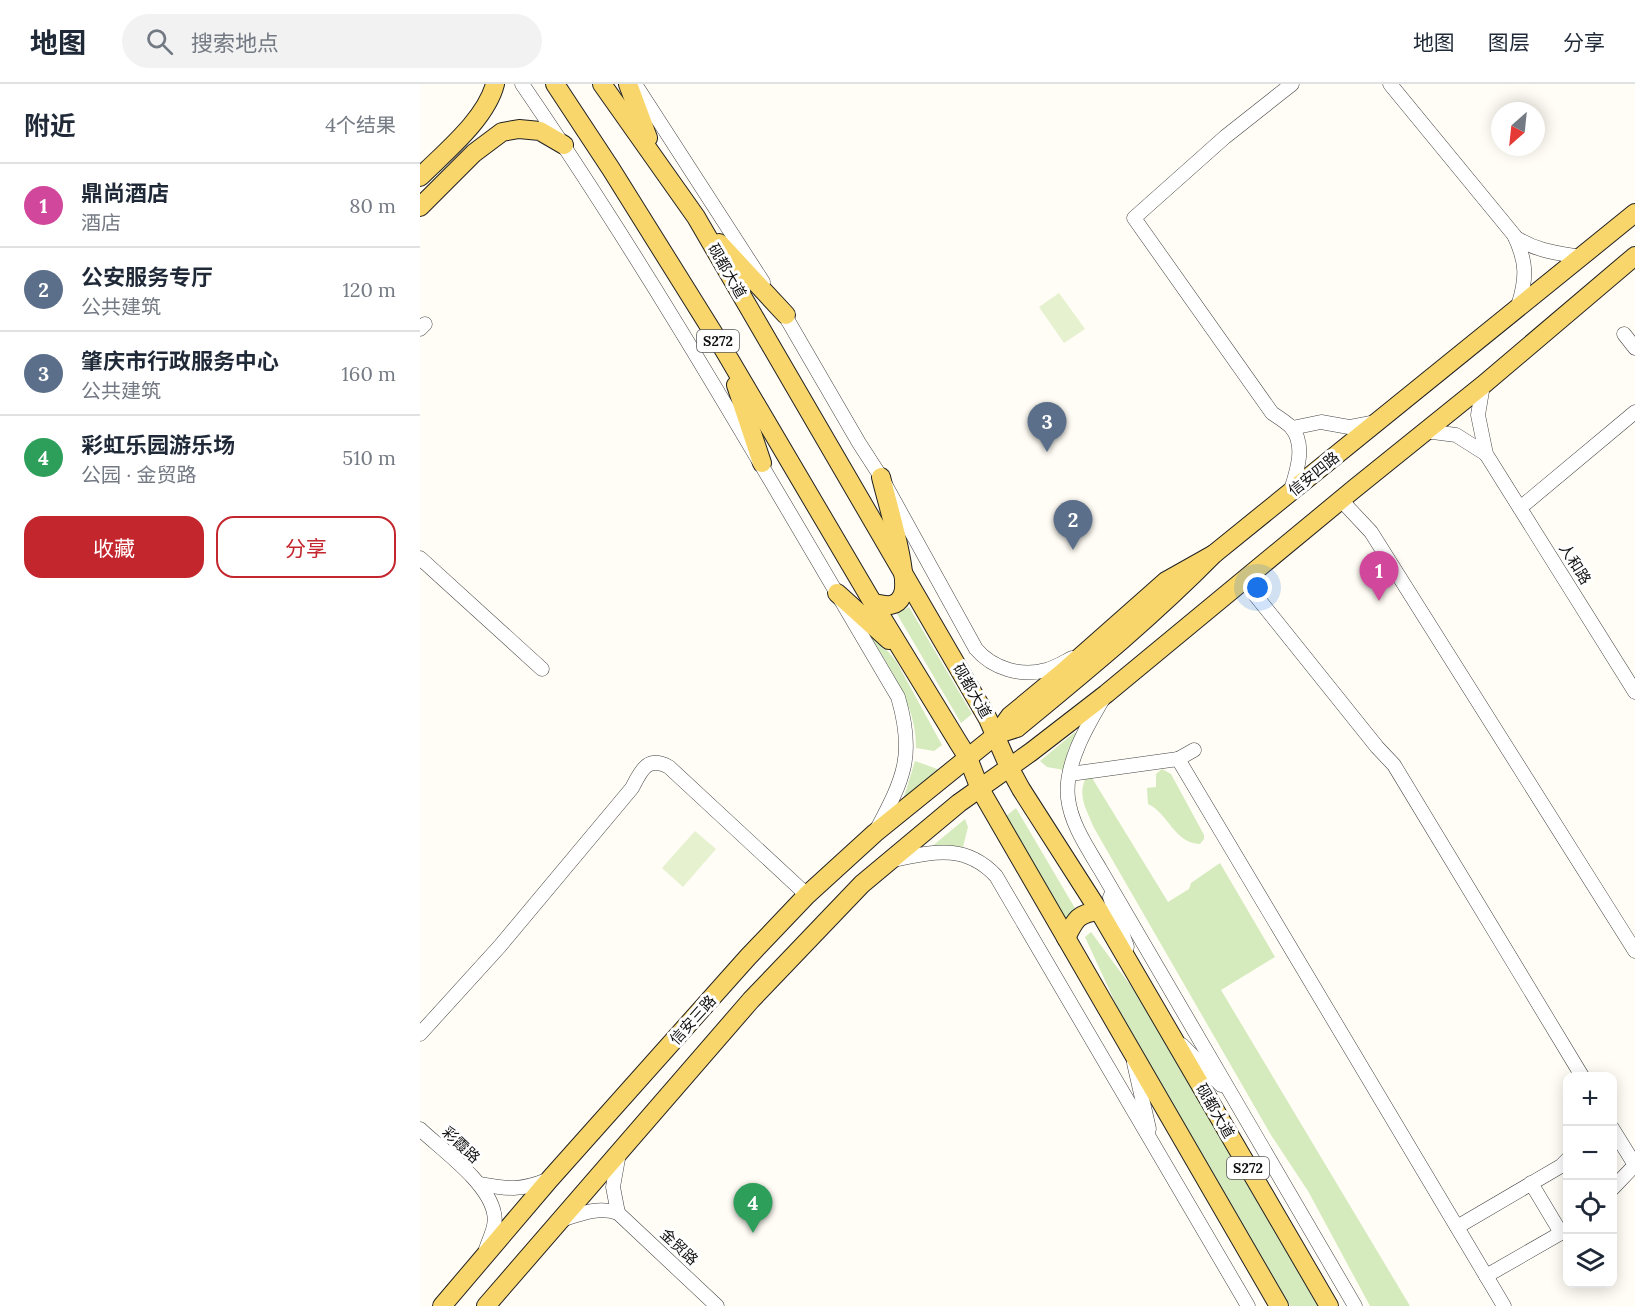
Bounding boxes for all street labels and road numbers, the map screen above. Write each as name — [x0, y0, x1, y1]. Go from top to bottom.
street label: 砚都大道 — [704, 240, 751, 301]
road number: S272 — [697, 330, 739, 352]
street label: 信安四路 — [1284, 447, 1343, 500]
street label: 人和路 — [1555, 540, 1595, 588]
street label: 砚都大道 — [949, 660, 996, 721]
street label: 信安三路 — [665, 991, 720, 1048]
street label: 砚都大道 — [1192, 1080, 1239, 1141]
street label: 彩霞路 — [438, 1122, 484, 1167]
road number: S272 — [1227, 1157, 1269, 1179]
street label: 金贸路 — [656, 1224, 702, 1269]

